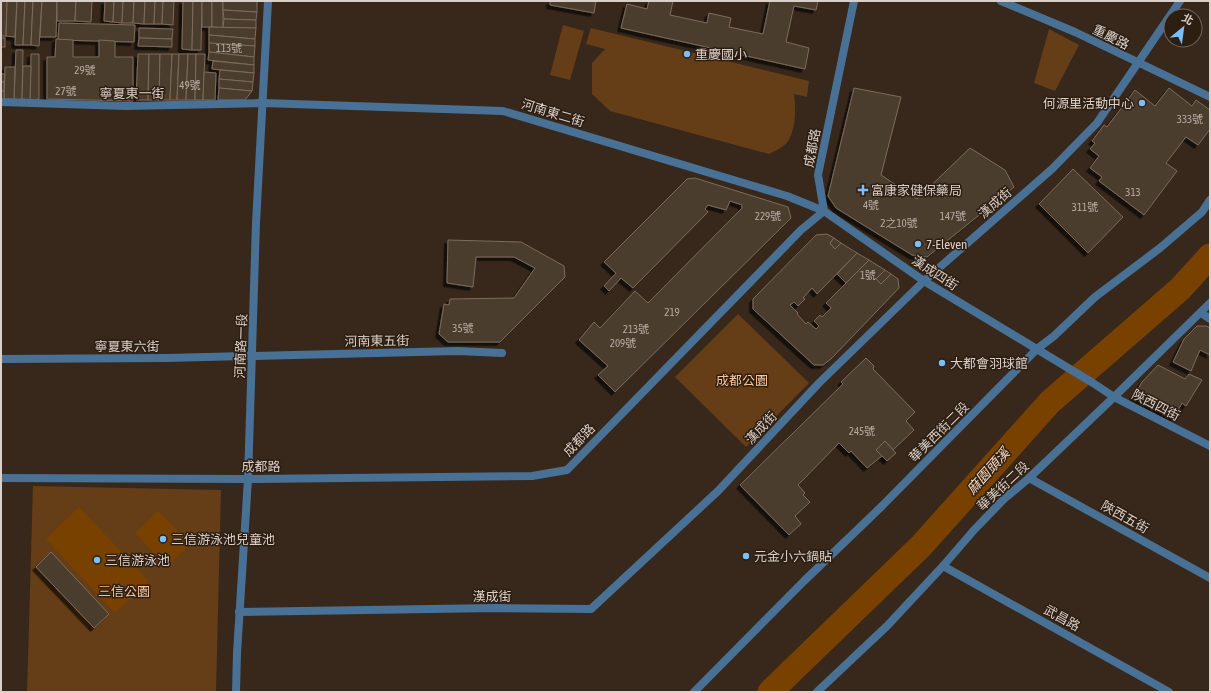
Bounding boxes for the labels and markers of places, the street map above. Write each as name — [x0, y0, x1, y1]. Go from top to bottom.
place label: 重慶國小 — [695, 47, 747, 62]
marker: 重慶國小 — [682, 49, 692, 59]
place label: 何源里活動中心 — [1043, 96, 1134, 111]
marker: 何源里活動中心 — [1137, 98, 1147, 108]
place label: 富康家健保藥局 — [871, 183, 962, 198]
marker: 富康家健保藥局 — [858, 185, 868, 195]
place label: 7-Eleven — [926, 237, 967, 252]
marker: 7-Eleven — [913, 239, 923, 249]
place label: 大都會羽球館 — [950, 356, 1028, 371]
marker: 大都會羽球館 — [937, 358, 947, 368]
place label: 三信游泳池兒童池 — [171, 532, 275, 547]
marker: 三信游泳池兒童池 — [158, 534, 168, 544]
place label: 元金小六鍋貼 — [754, 549, 832, 564]
marker: 元金小六鍋貼 — [741, 551, 751, 561]
place label: 三信游泳池 — [105, 553, 170, 568]
marker: 三信游泳池 — [92, 555, 102, 565]

